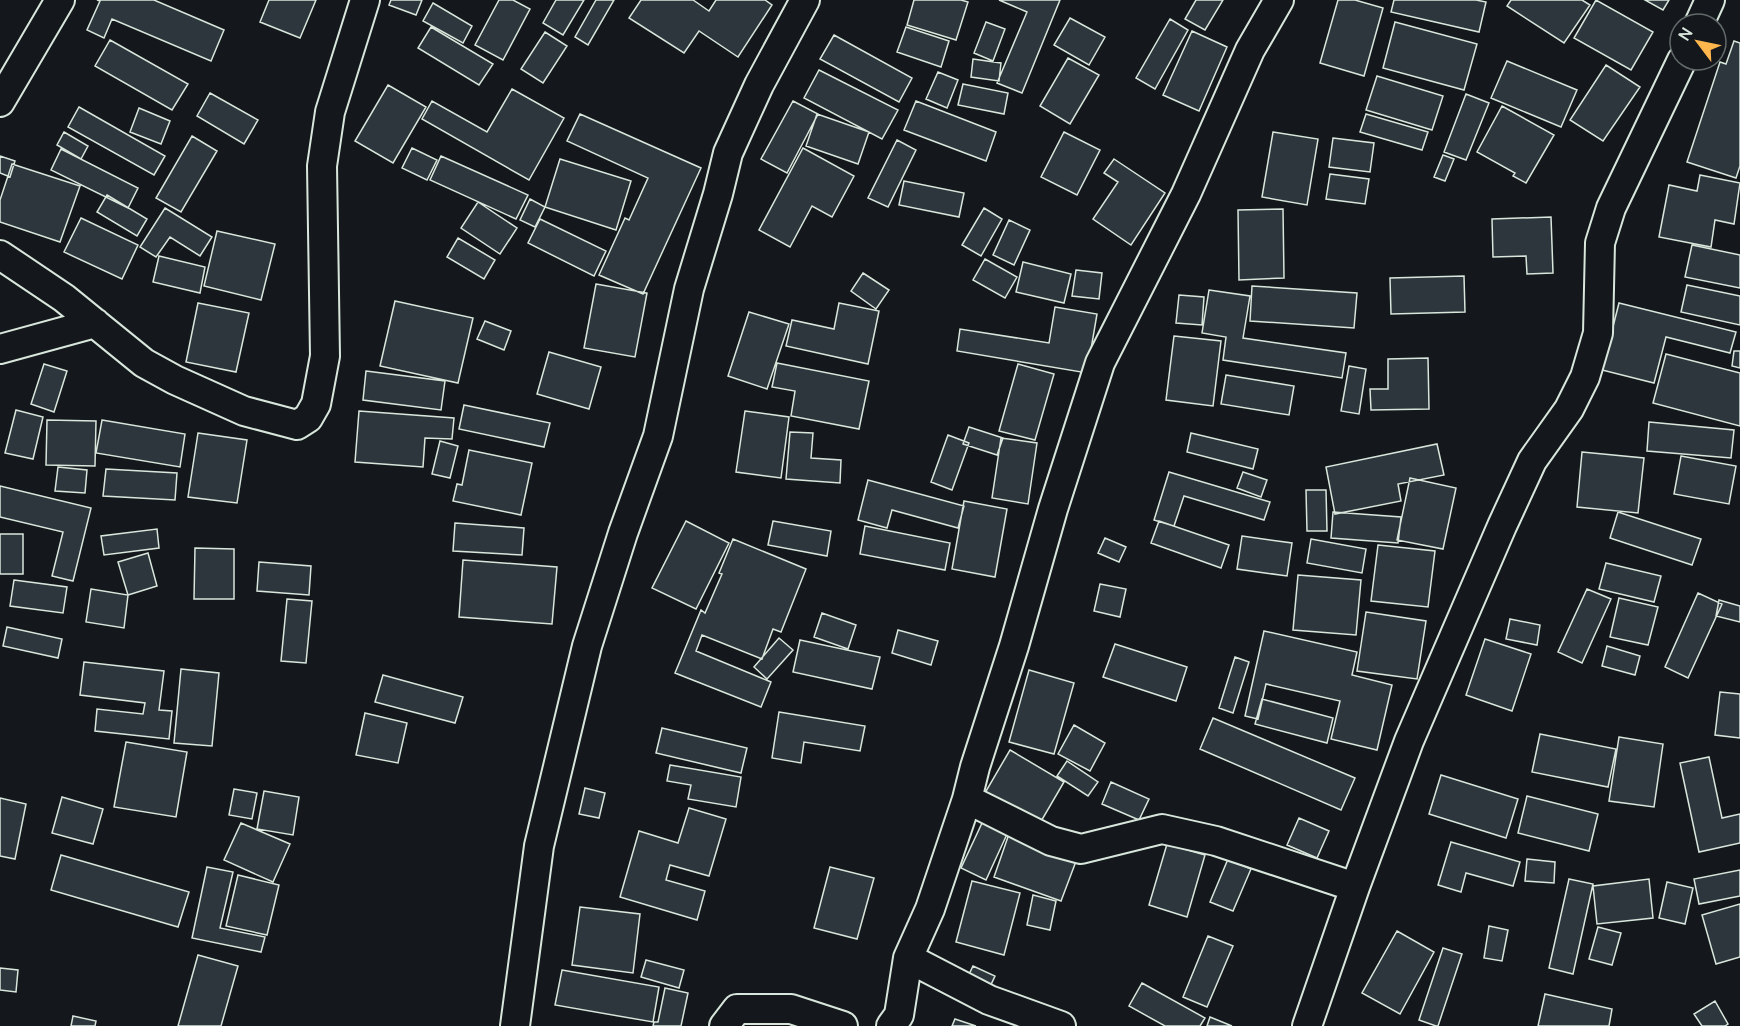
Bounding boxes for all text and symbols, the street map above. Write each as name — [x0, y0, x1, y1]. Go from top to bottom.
north arrow — [1668, 12, 1728, 72]
text: N — [1673, 23, 1698, 45]

